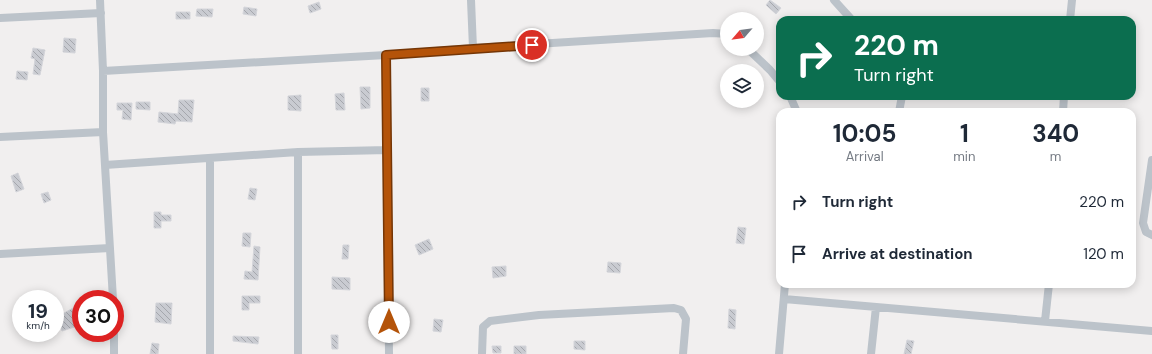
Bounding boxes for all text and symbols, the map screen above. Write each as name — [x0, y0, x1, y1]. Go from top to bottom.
north arrow — [720, 12, 764, 56]
map controls — [720, 12, 764, 108]
text: 220 m — [854, 27, 939, 64]
pin — [515, 28, 549, 62]
icon: right — [788, 32, 840, 84]
icon: arrive — [521, 34, 543, 56]
text: Turn right — [854, 63, 934, 87]
button: layers — [720, 64, 764, 108]
text: 10:05 — [833, 118, 896, 149]
text: 1 — [960, 118, 969, 149]
text: 340 — [1032, 118, 1079, 149]
text: Arrival — [846, 148, 884, 165]
text: min — [953, 148, 975, 165]
text: m — [1050, 148, 1061, 165]
icon: right — [788, 191, 810, 213]
text: Turn right — [822, 192, 893, 212]
text: 220 m — [1079, 192, 1124, 212]
icon: arrive — [788, 243, 810, 265]
text: Arrive at destination — [822, 244, 973, 264]
text: 120 m — [1083, 244, 1124, 264]
speed limit sign: 30 — [72, 290, 124, 342]
text: 19 — [28, 298, 48, 324]
position arrow — [368, 301, 410, 343]
text: km/h — [26, 319, 50, 332]

